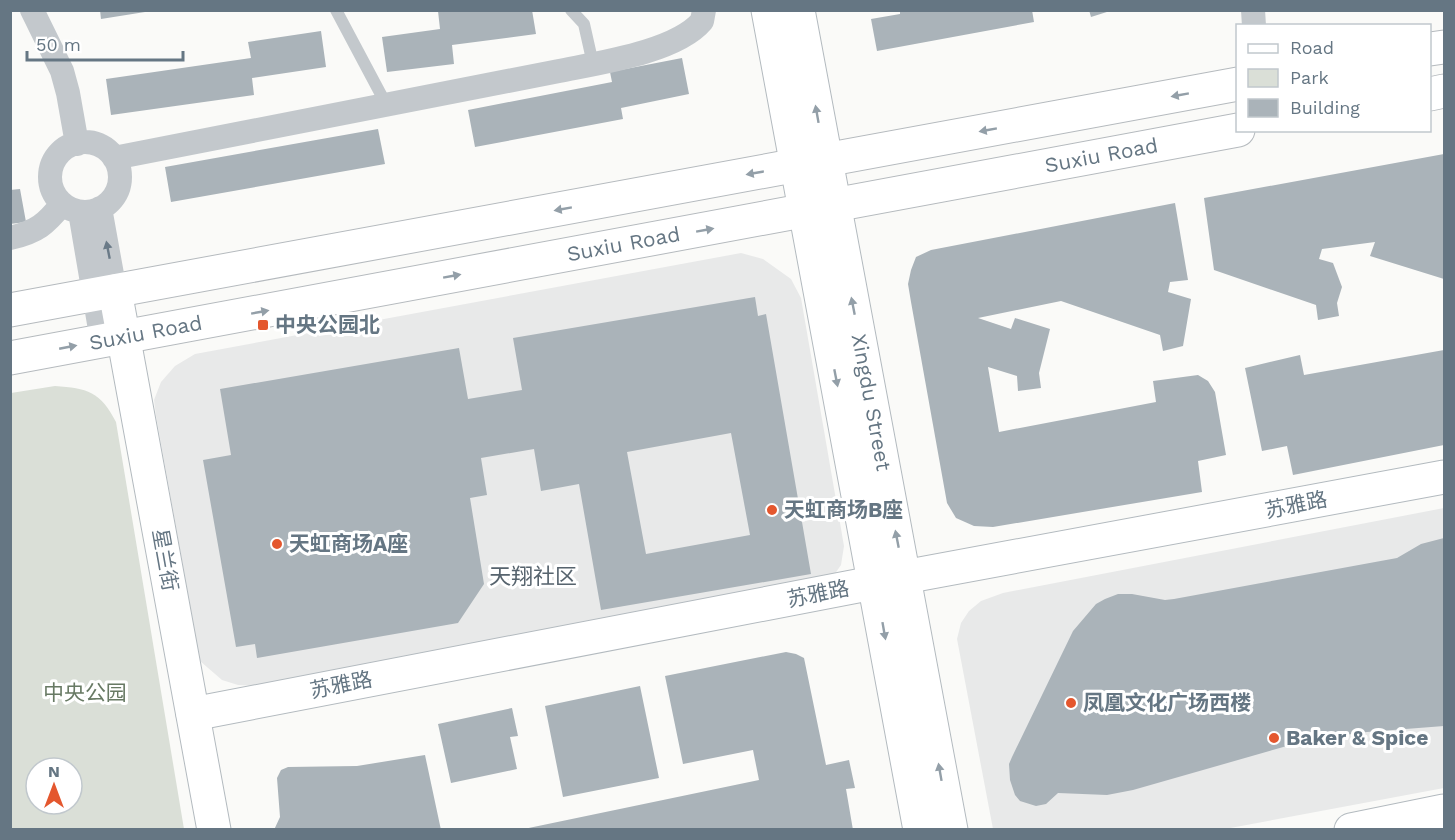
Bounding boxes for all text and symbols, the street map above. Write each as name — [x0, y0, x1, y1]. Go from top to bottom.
scale bar — [27, 24, 183, 62]
legend — [1236, 24, 1431, 132]
text: 50 m — [36, 34, 81, 55]
text: Road — [1290, 37, 1334, 58]
text: Park — [1290, 67, 1329, 88]
one-way arrow — [1170, 91, 1189, 100]
text: Building — [1290, 97, 1360, 118]
one-way arrow — [812, 105, 821, 124]
one-way arrow — [979, 126, 998, 135]
street label: Suxiu Road — [1043, 132, 1160, 178]
one-way arrow — [746, 169, 765, 178]
one-way arrow — [554, 205, 573, 214]
street label: Suxiu Road — [565, 221, 682, 266]
one-way arrow — [696, 225, 715, 234]
one-way arrow — [103, 240, 112, 259]
one-way arrow — [442, 271, 461, 280]
one-way arrow — [848, 296, 857, 315]
one-way arrow — [250, 307, 269, 316]
street label: Suxiu Road — [87, 310, 204, 355]
place label: 中央公园北 — [275, 312, 380, 337]
marker: 中央公园北 — [256, 318, 270, 332]
street label: Xingdu Street — [847, 332, 897, 473]
one-way arrow — [59, 342, 78, 351]
one-way arrow — [832, 368, 841, 387]
street label: 苏雅路 — [1263, 486, 1329, 523]
place label: 天虹商场B座 — [784, 497, 903, 522]
marker: 天虹商场B座 — [765, 503, 779, 517]
street label: 星兰街 — [148, 527, 183, 593]
one-way arrow — [892, 529, 901, 548]
place label: 天虹商场A座 — [289, 531, 408, 556]
marker: 天虹商场A座 — [270, 537, 284, 551]
district label: 天翔社区 — [489, 564, 577, 589]
street label: 苏雅路 — [785, 575, 851, 612]
one-way arrow — [880, 622, 889, 641]
street label: 苏雅路 — [308, 666, 374, 703]
park label: 中央公园 — [43, 680, 127, 705]
place label: 凤凰文化广场西楼 — [1083, 690, 1251, 715]
marker: 凤凰文化广场西楼 — [1064, 696, 1078, 710]
place label: Baker & Spice — [1286, 725, 1428, 750]
marker: Baker & Spice — [1267, 731, 1281, 745]
north arrow — [24, 756, 84, 816]
text: N — [48, 762, 60, 781]
one-way arrow — [935, 762, 944, 781]

